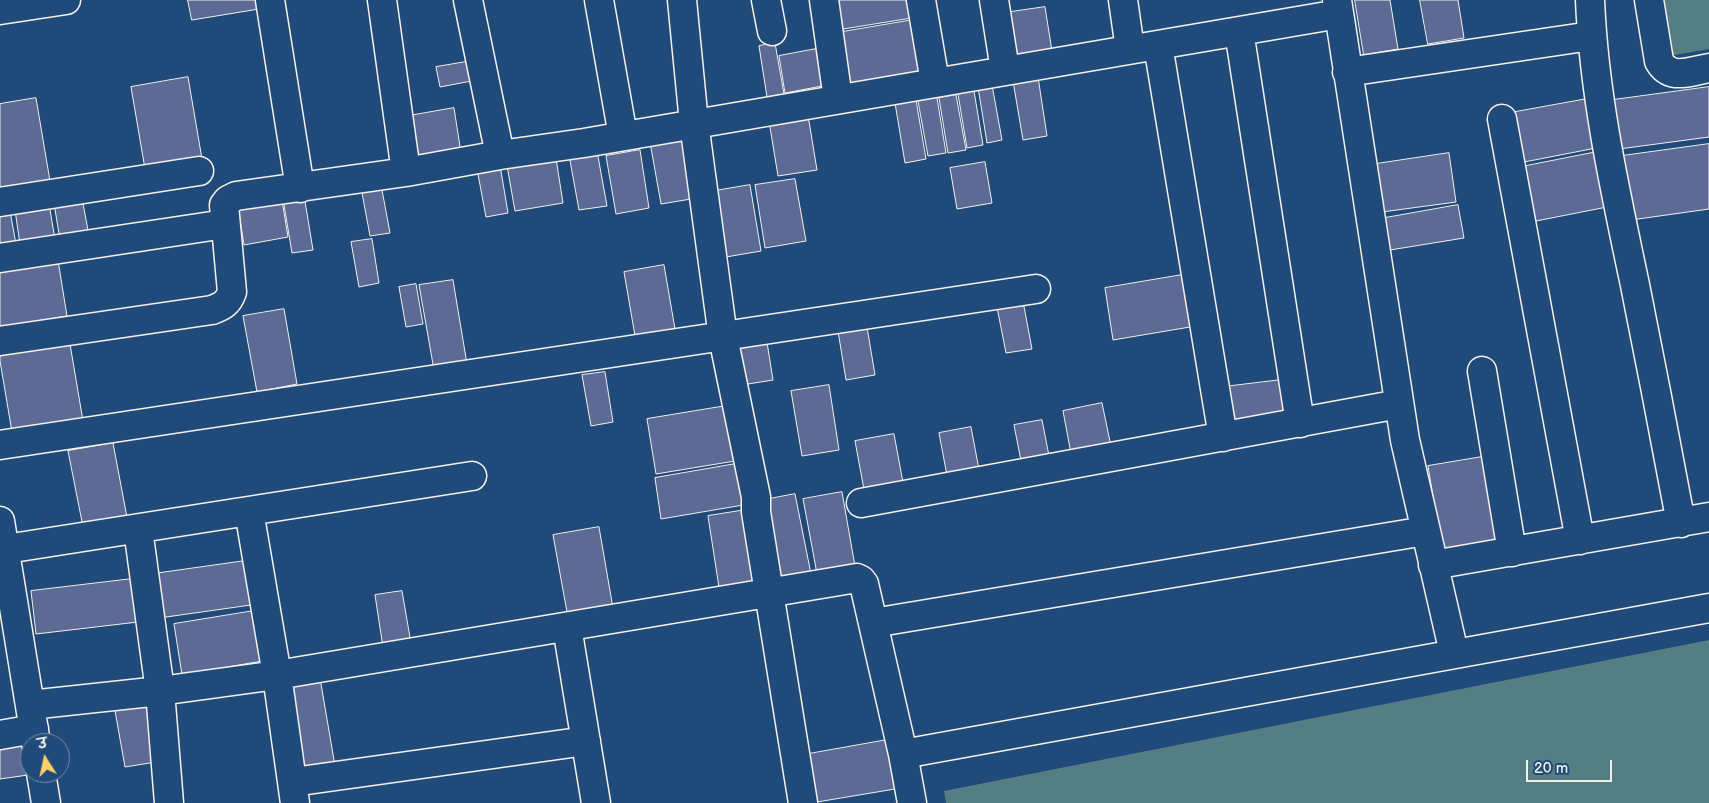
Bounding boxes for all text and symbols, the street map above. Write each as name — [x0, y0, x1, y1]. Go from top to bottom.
north arrow — [20, 733, 70, 783]
text: उ — [36, 735, 49, 753]
scale bar — [1529, 750, 1615, 782]
text: 20 m — [1534, 759, 1568, 778]

